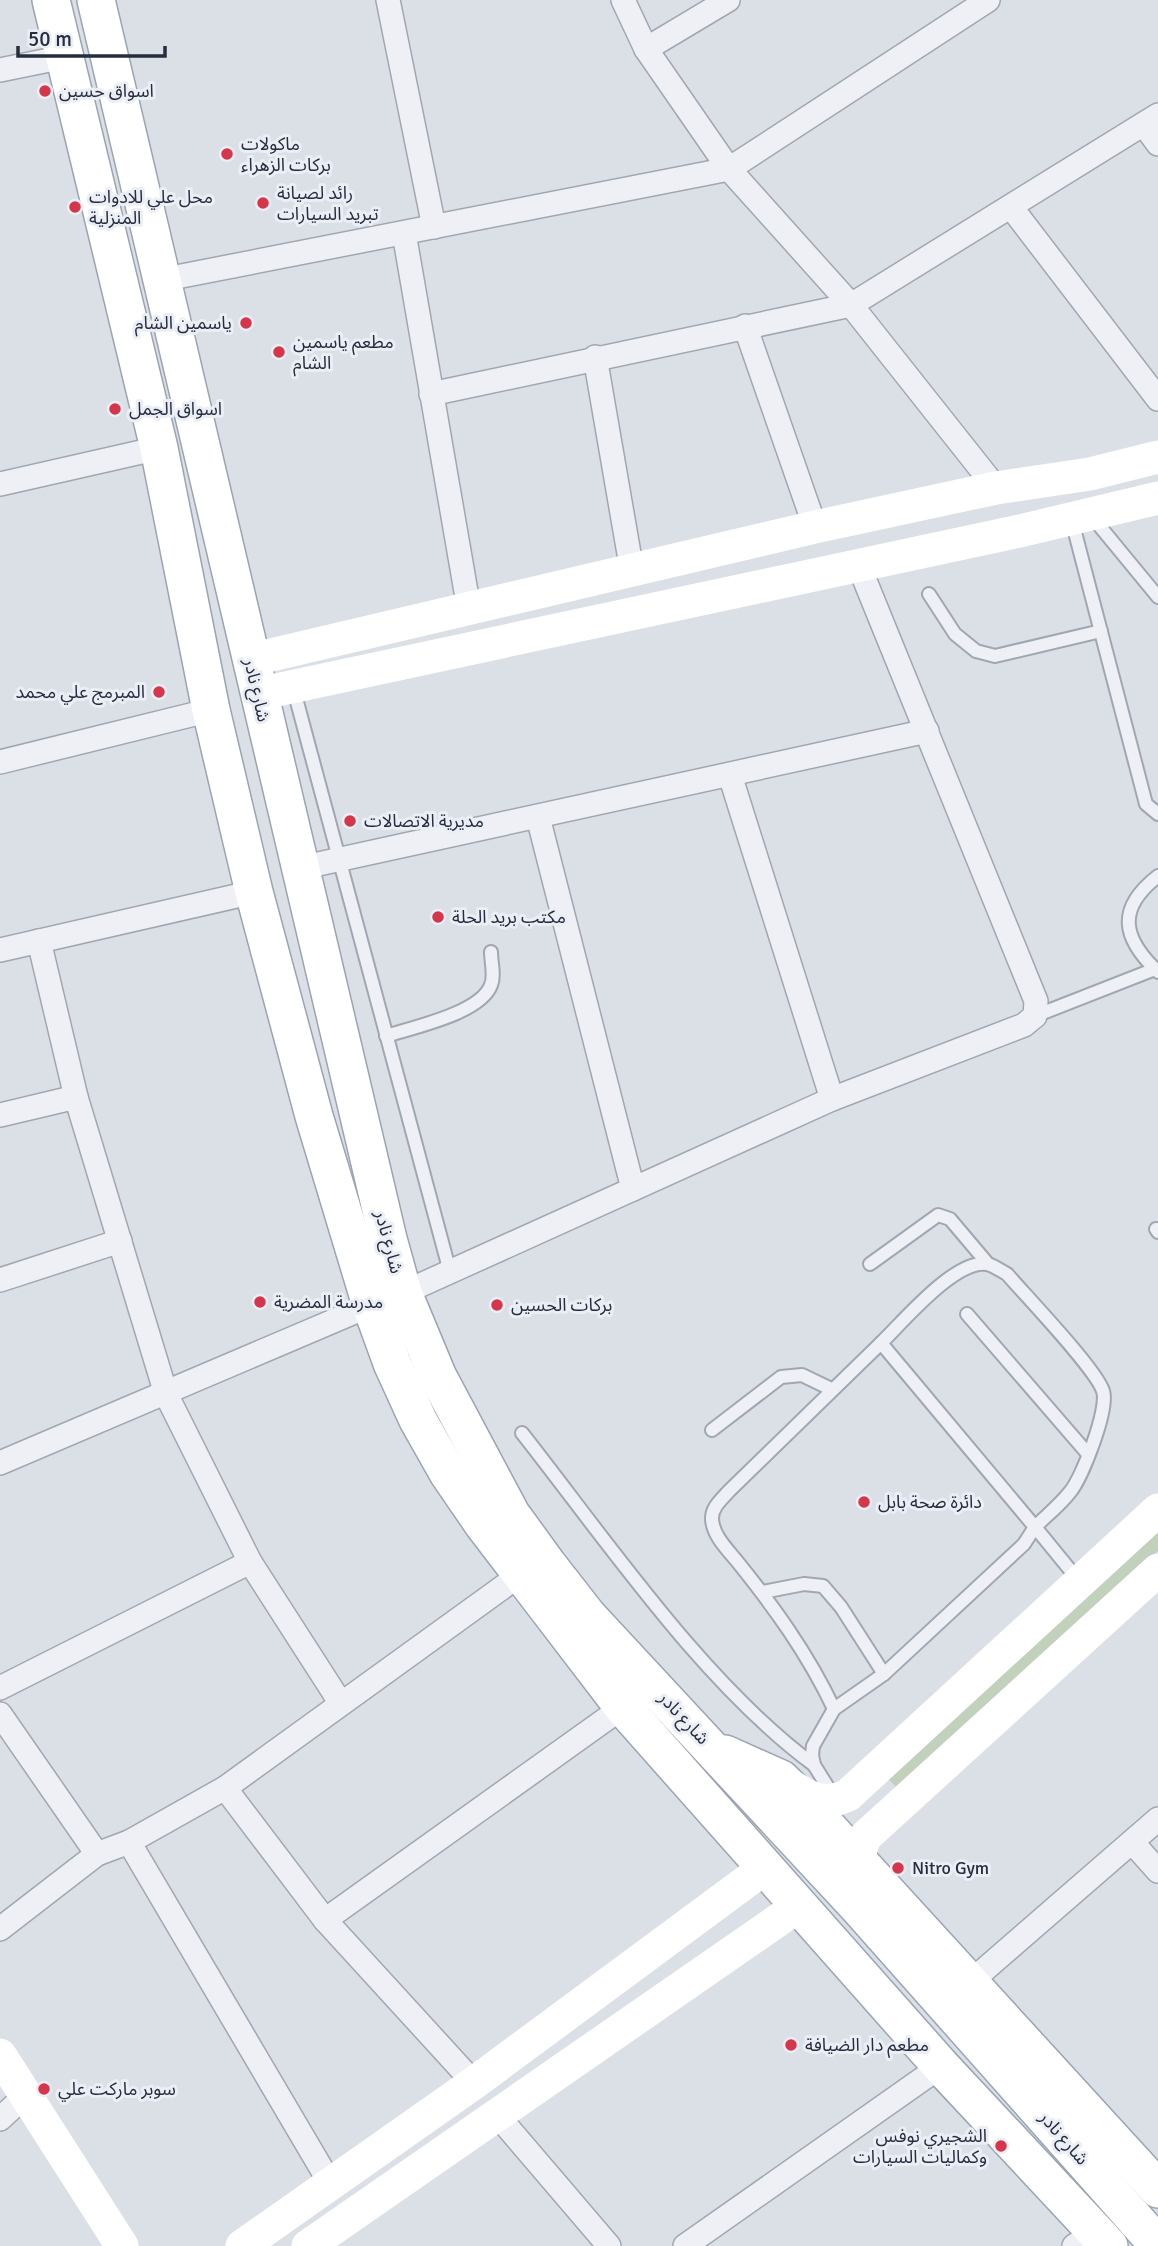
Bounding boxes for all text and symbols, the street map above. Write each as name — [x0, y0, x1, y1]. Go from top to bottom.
scale bar — [18, 14, 164, 58]
text: 50 m — [28, 26, 72, 52]
place label: اسواق حسين — [59, 80, 154, 102]
marker: اسواق حسين — [37, 83, 53, 99]
place label: ماكولات بركات الزهراء — [241, 133, 331, 176]
marker: ماكولات بركات الزهراء — [219, 146, 235, 162]
place label: رائد لصيانة تبريد السيارات — [277, 182, 379, 225]
place label: محل علي للادوات المنزلية — [89, 186, 213, 229]
marker: رائد لصيانة تبريد السيارات — [255, 195, 271, 211]
marker: محل علي للادوات المنزلية — [67, 199, 83, 215]
place label: ياسمين الشام — [135, 312, 232, 337]
marker: ياسمين الشام — [238, 315, 254, 331]
place label: مطعم ياسمين الشام — [293, 331, 394, 377]
marker: مطعم ياسمين الشام — [271, 344, 287, 360]
place label: اسواق الجمل — [129, 398, 222, 420]
marker: اسواق الجمل — [107, 401, 123, 417]
street label: شارع نادر — [236, 655, 275, 724]
place label: المبرمج علي محمد — [15, 681, 145, 705]
marker: المبرمج علي محمد — [151, 684, 167, 700]
place label: مديرية الاتصالات — [364, 810, 484, 832]
marker: مديرية الاتصالات — [342, 813, 358, 829]
place label: مكتب بريد الحلة — [452, 906, 566, 928]
marker: مكتب بريد الحلة — [430, 909, 446, 925]
street label: شارع نادر — [367, 1207, 408, 1277]
place label: مدرسة المضرية — [274, 1291, 383, 1313]
marker: مدرسة المضرية — [252, 1294, 268, 1310]
place label: بركات الحسين — [511, 1294, 612, 1316]
marker: بركات الحسين — [489, 1297, 505, 1313]
place label: دائرة صحة بابل — [878, 1491, 982, 1513]
marker: دائرة صحة بابل — [856, 1494, 872, 1510]
street label: شارع نادر — [651, 1686, 714, 1751]
place label: Nitro Gym — [912, 1857, 989, 1879]
marker: Nitro Gym — [890, 1860, 906, 1876]
place label: مطعم دار الضيافة — [805, 2034, 929, 2058]
marker: مطعم دار الضيافة — [783, 2037, 799, 2053]
place label: سوبر ماركت علي — [58, 2078, 176, 2102]
marker: سوبر ماركت علي — [36, 2081, 52, 2097]
street label: شارع نادر — [1032, 2106, 1093, 2171]
place label: الشجيري نوفس وكماليات السيارات — [853, 2125, 987, 2168]
marker: الشجيري نوفس وكماليات السيارات — [993, 2138, 1009, 2154]

